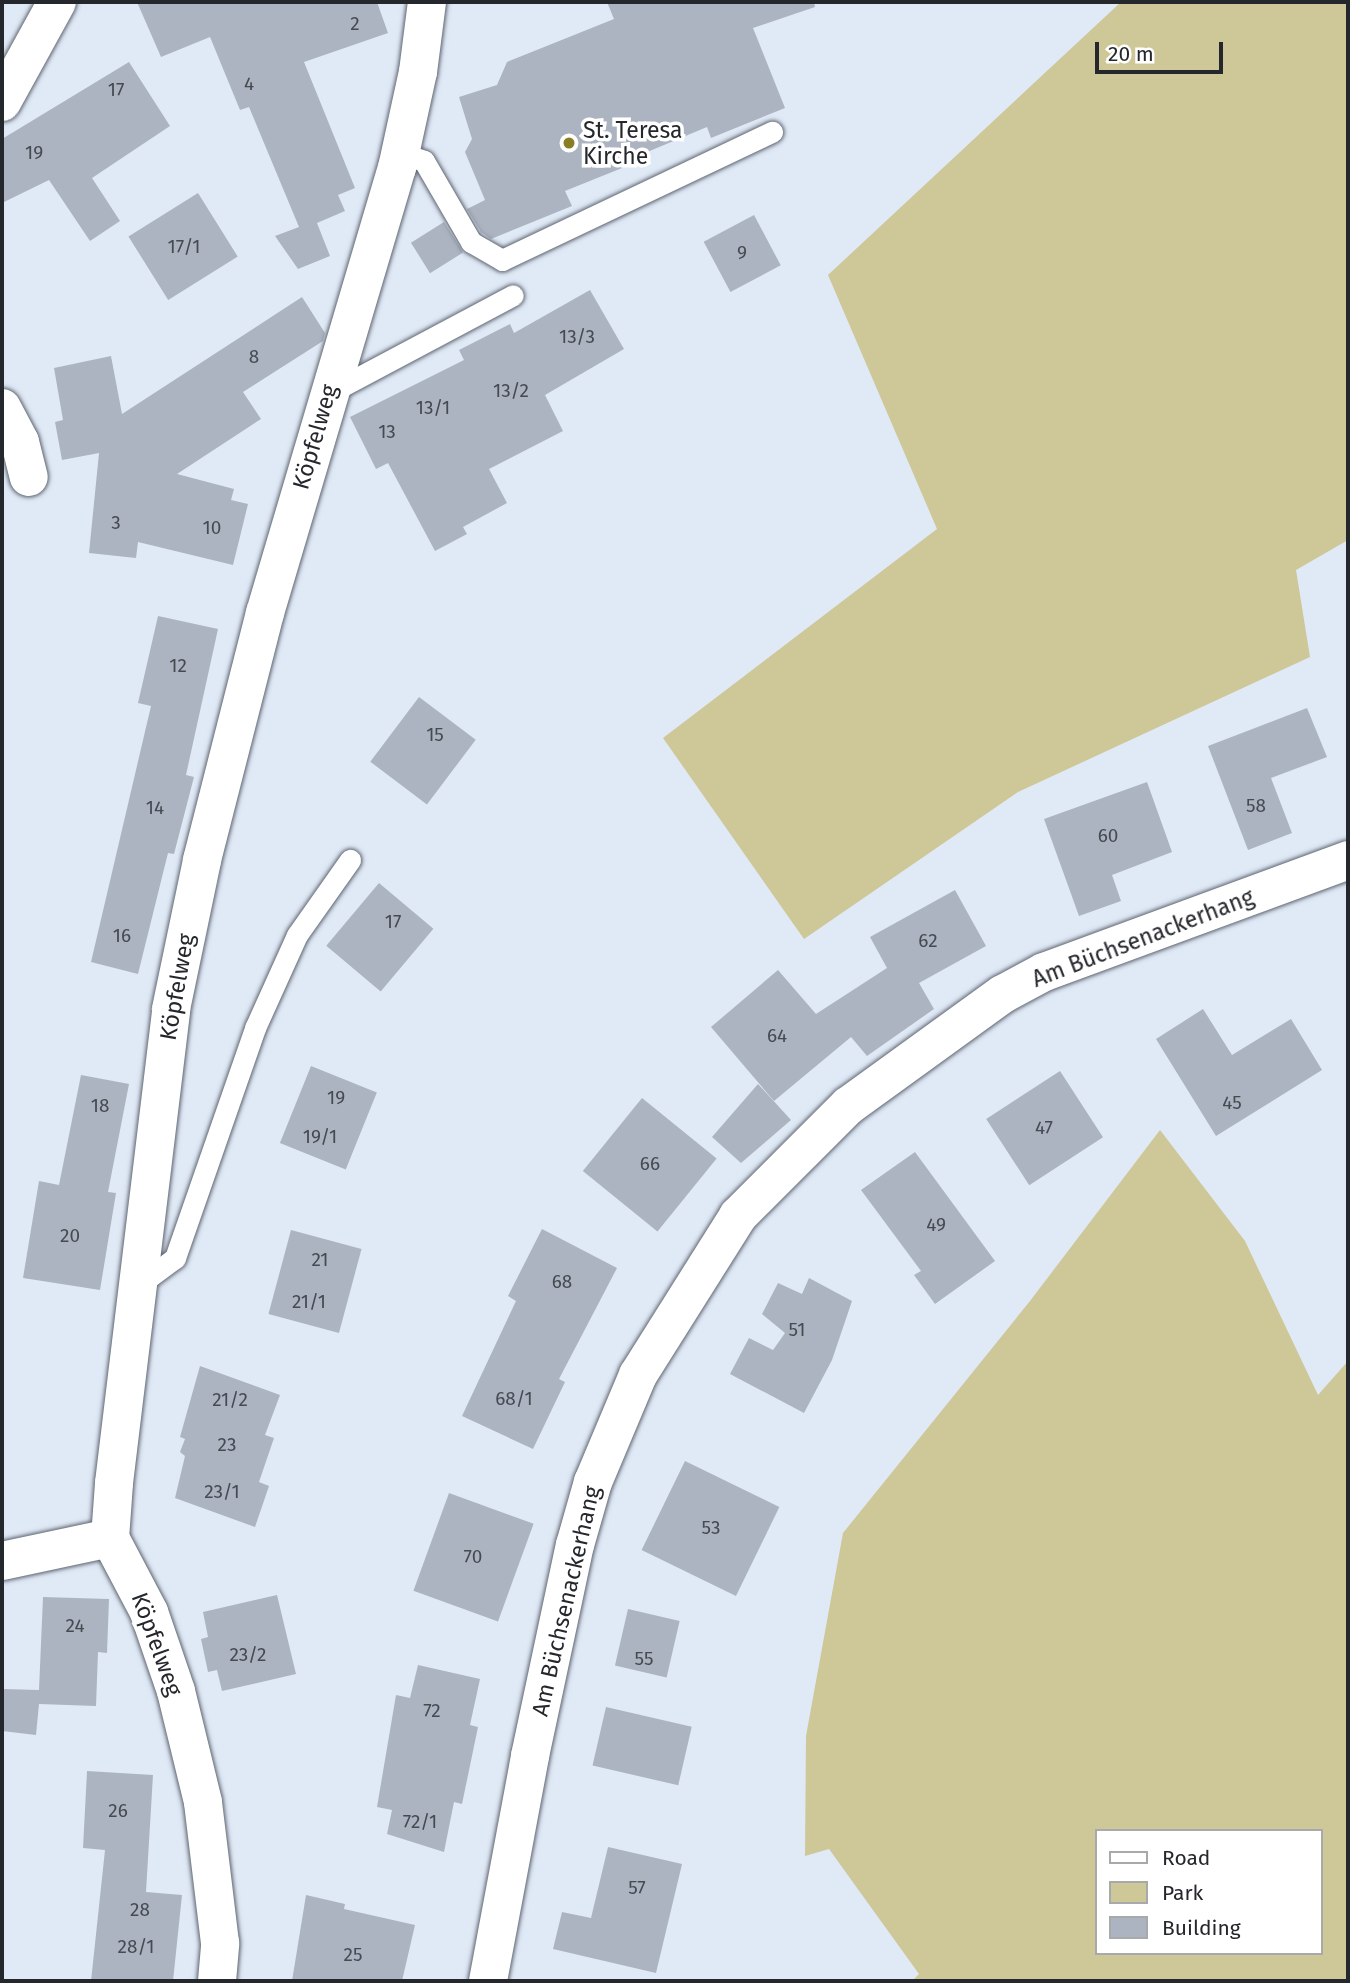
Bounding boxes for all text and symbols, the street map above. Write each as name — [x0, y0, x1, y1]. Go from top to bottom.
house number: 2 — [350, 13, 360, 35]
scale bar — [1098, 28, 1226, 72]
text: 20 m — [1108, 41, 1154, 67]
house number: 4 — [244, 73, 254, 95]
house number: 17 — [108, 79, 124, 101]
place label: St. Teresa Kirche — [583, 116, 682, 170]
marker: St. Teresa Kirche — [561, 135, 577, 151]
house number: 19 — [25, 142, 43, 164]
house number: 17/1 — [168, 236, 200, 258]
house number: 9 — [737, 242, 747, 264]
house number: 13/3 — [559, 326, 595, 348]
house number: 8 — [249, 346, 259, 368]
house number: 13/2 — [493, 380, 529, 402]
street label: Köpfelweg — [287, 381, 343, 493]
house number: 13/1 — [416, 397, 450, 419]
house number: 13 — [378, 421, 396, 443]
house number: 3 — [111, 512, 121, 534]
house number: 10 — [203, 517, 221, 539]
house number: 12 — [169, 655, 187, 677]
house number: 15 — [426, 724, 444, 746]
house number: 58 — [1246, 795, 1266, 817]
house number: 14 — [146, 797, 164, 819]
house number: 60 — [1098, 825, 1118, 847]
street label: Am Büchsenackerhang — [1028, 883, 1258, 993]
house number: 17 — [385, 911, 401, 933]
house number: 16 — [113, 925, 131, 947]
house number: 62 — [918, 930, 938, 952]
street label: Köpfelweg — [154, 931, 200, 1043]
house number: 64 — [767, 1025, 787, 1047]
house number: 19 — [327, 1087, 345, 1109]
house number: 45 — [1222, 1092, 1242, 1114]
house number: 18 — [91, 1095, 109, 1117]
house number: 47 — [1035, 1117, 1053, 1139]
house number: 19/1 — [303, 1126, 337, 1148]
house number: 66 — [640, 1153, 660, 1175]
house number: 49 — [926, 1214, 946, 1236]
house number: 20 — [60, 1225, 80, 1247]
house number: 21 — [311, 1249, 329, 1271]
house number: 68 — [552, 1271, 572, 1293]
house number: 21/1 — [292, 1291, 326, 1313]
house number: 51 — [789, 1319, 805, 1341]
house number: 68/1 — [495, 1388, 533, 1410]
house number: 21/2 — [212, 1389, 248, 1411]
house number: 23 — [218, 1434, 236, 1456]
house number: 23/1 — [204, 1481, 240, 1503]
street label: Am Büchsenackerhang — [526, 1483, 606, 1719]
house number: 53 — [702, 1517, 720, 1539]
house number: 70 — [464, 1546, 482, 1568]
street label: Köpfelweg — [126, 1589, 188, 1699]
house number: 24 — [66, 1615, 84, 1637]
house number: 23/2 — [230, 1644, 266, 1666]
house number: 55 — [635, 1648, 653, 1670]
house number: 72 — [423, 1700, 441, 1722]
house number: 26 — [108, 1800, 128, 1822]
house number: 72/1 — [403, 1811, 437, 1833]
legend — [1094, 1829, 1322, 1955]
text: Road — [1162, 1845, 1210, 1871]
house number: 57 — [628, 1877, 646, 1899]
text: Park — [1162, 1880, 1203, 1906]
house number: 28 — [130, 1899, 150, 1921]
text: Building — [1162, 1915, 1241, 1941]
house number: 28/1 — [118, 1936, 154, 1958]
house number: 25 — [344, 1944, 362, 1966]

